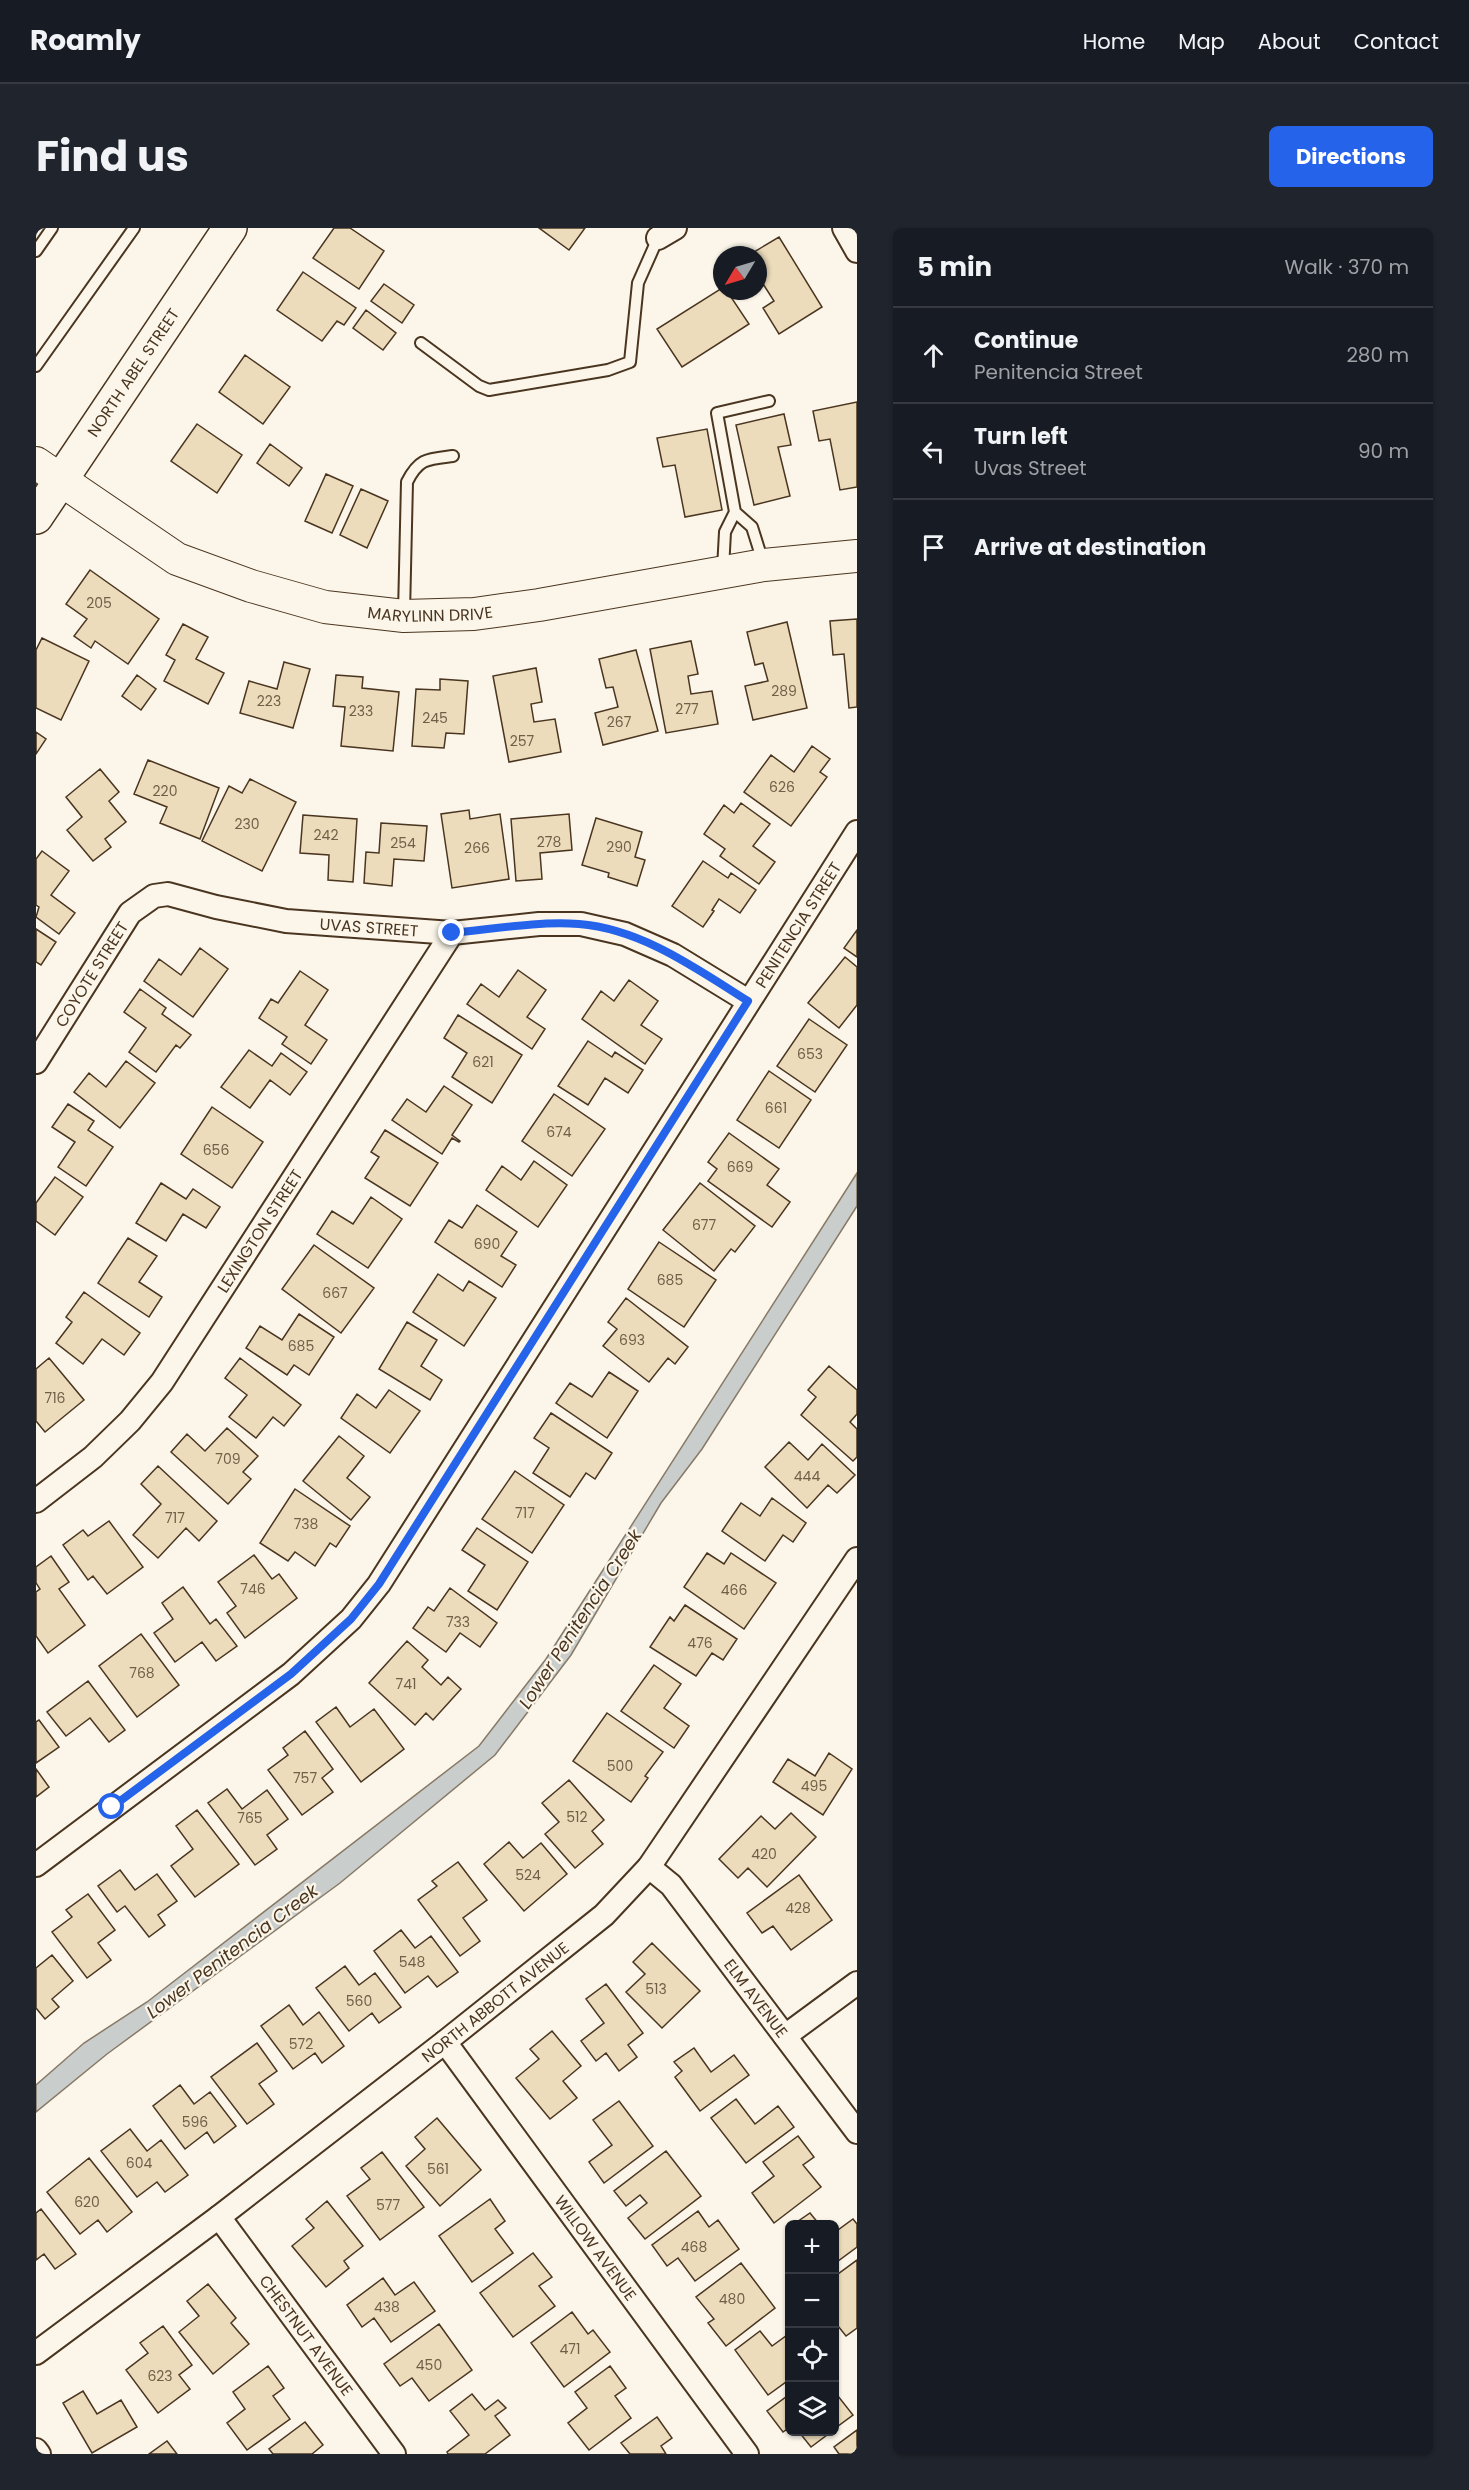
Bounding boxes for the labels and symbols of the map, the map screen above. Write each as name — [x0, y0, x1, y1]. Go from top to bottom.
north arrow — [713, 246, 767, 300]
street label: NORTH ABEL STREET — [81, 303, 185, 441]
house number: 205 — [86, 593, 112, 613]
street label: MARYLINN DRIVE — [366, 600, 494, 628]
house number: 289 — [771, 681, 797, 701]
house number: 223 — [257, 691, 281, 711]
house number: 277 — [675, 699, 699, 719]
house number: 233 — [349, 701, 373, 721]
house number: 245 — [422, 708, 448, 728]
house number: 267 — [607, 712, 632, 732]
house number: 257 — [510, 731, 535, 751]
house number: 626 — [769, 777, 795, 797]
house number: 220 — [153, 781, 177, 801]
house number: 230 — [234, 814, 260, 834]
house number: 242 — [314, 825, 338, 845]
house number: 278 — [537, 832, 561, 852]
house number: 254 — [390, 833, 416, 853]
house number: 290 — [606, 837, 632, 857]
house number: 266 — [464, 838, 490, 858]
street label: PENITENCIA STREET — [749, 857, 847, 992]
street label: UVAS STREET — [319, 912, 419, 942]
street label: COYOTE STREET — [50, 916, 134, 1031]
route end — [438, 919, 464, 945]
house number: 653 — [797, 1044, 823, 1064]
house number: 621 — [472, 1052, 494, 1072]
house number: 661 — [765, 1098, 787, 1118]
house number: 674 — [546, 1122, 572, 1142]
house number: 656 — [203, 1140, 229, 1160]
house number: 669 — [727, 1157, 753, 1177]
street label: LEXINGTON STREET — [211, 1165, 308, 1297]
house number: 677 — [692, 1215, 716, 1235]
house number: 690 — [474, 1234, 500, 1254]
house number: 685 — [657, 1270, 683, 1290]
house number: 667 — [322, 1283, 348, 1303]
house number: 693 — [619, 1330, 645, 1350]
house number: 685 — [288, 1336, 314, 1356]
house number: 716 — [44, 1388, 66, 1408]
house number: 709 — [215, 1449, 241, 1469]
house number: 444 — [794, 1466, 820, 1486]
house number: 717 — [515, 1503, 535, 1523]
house number: 717 — [165, 1508, 185, 1528]
house number: 738 — [294, 1514, 319, 1534]
water label: Lower Penitencia Creek — [513, 1524, 648, 1714]
house number: 746 — [240, 1579, 266, 1599]
house number: 466 — [721, 1580, 747, 1600]
house number: 733 — [446, 1612, 470, 1632]
house number: 476 — [687, 1633, 713, 1653]
house number: 768 — [129, 1663, 155, 1683]
house number: 741 — [396, 1674, 416, 1694]
house number: 500 — [607, 1756, 633, 1776]
house number: 757 — [293, 1768, 317, 1788]
house number: 495 — [801, 1776, 827, 1796]
route start — [98, 1793, 124, 1819]
house number: 512 — [566, 1807, 588, 1827]
house number: 765 — [237, 1808, 263, 1828]
house number: 420 — [751, 1844, 777, 1864]
house number: 524 — [515, 1865, 541, 1885]
water label: Lower Penitencia Creek — [141, 1878, 324, 2024]
house number: 428 — [785, 1898, 811, 1918]
street label: NORTH ABBOTT AVENUE — [417, 1936, 574, 2068]
house number: 548 — [399, 1952, 425, 1972]
street label: ELM AVENUE — [719, 1954, 793, 2042]
house number: 513 — [645, 1979, 667, 1999]
house number: 560 — [346, 1991, 372, 2011]
house number: 572 — [289, 2034, 313, 2054]
house number: 596 — [182, 2112, 208, 2132]
house number: 604 — [126, 2153, 152, 2173]
house number: 561 — [427, 2159, 449, 2179]
street label: WILLOW AVENUE — [549, 2190, 642, 2305]
house number: 620 — [74, 2192, 100, 2212]
house number: 577 — [376, 2195, 400, 2215]
house number: 468 — [681, 2237, 707, 2257]
street label: CHESTNUT AVENUE — [254, 2270, 359, 2400]
house number: 480 — [719, 2289, 745, 2309]
house number: 438 — [374, 2297, 400, 2317]
house number: 471 — [560, 2339, 580, 2359]
house number: 450 — [416, 2355, 442, 2375]
house number: 623 — [147, 2366, 173, 2386]

